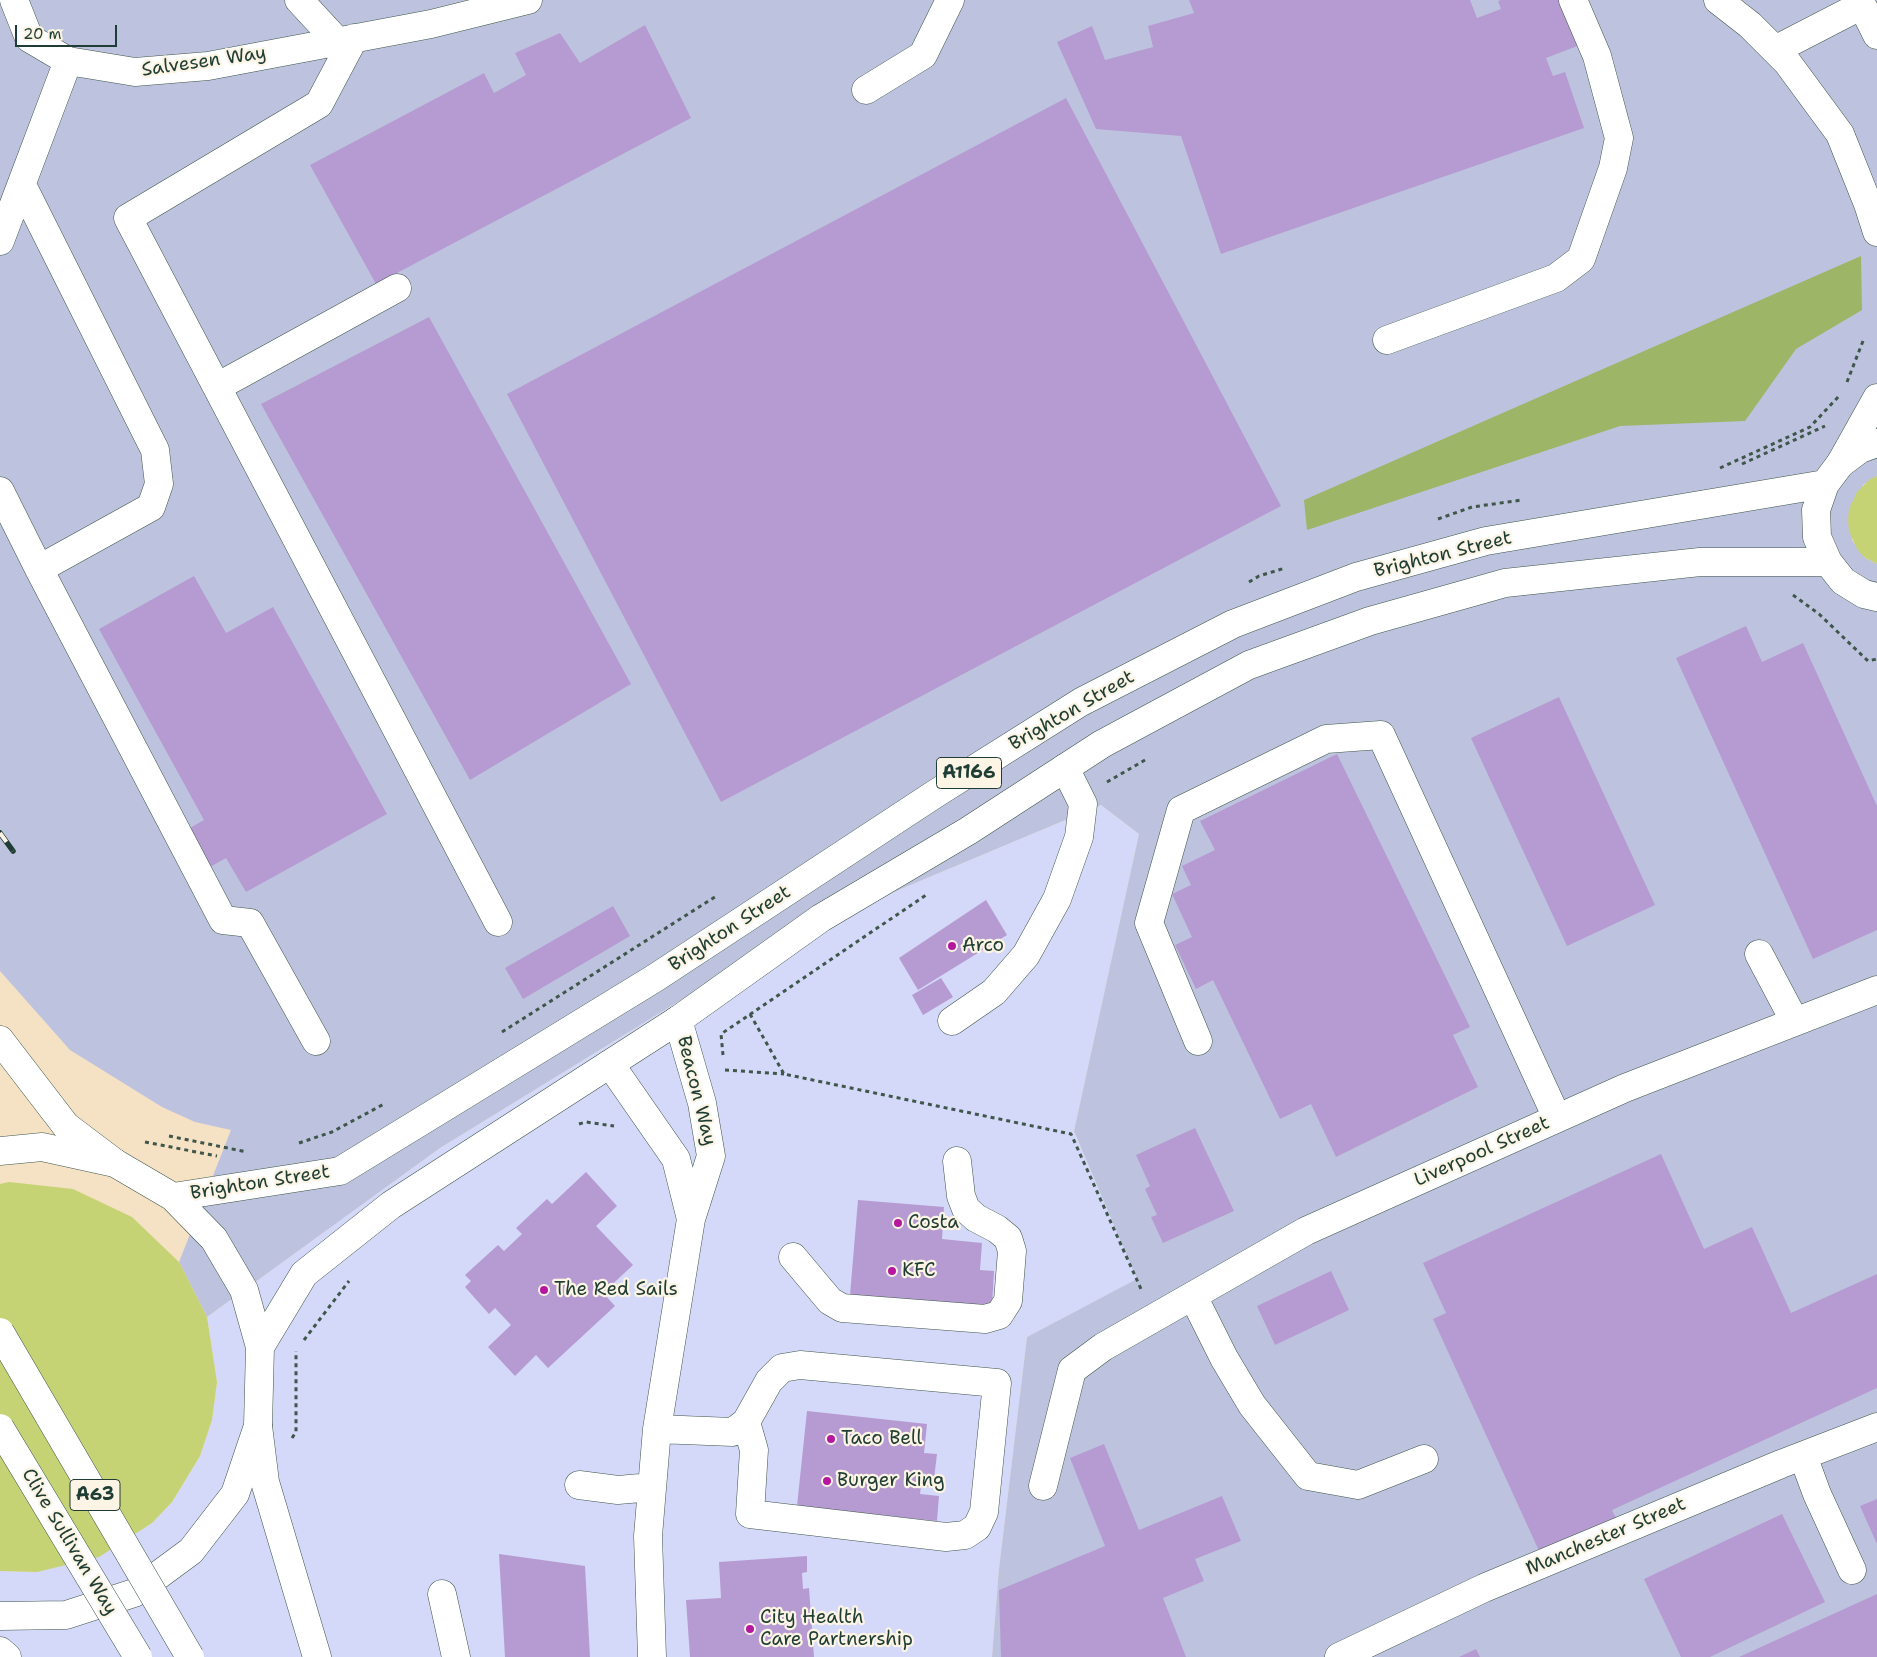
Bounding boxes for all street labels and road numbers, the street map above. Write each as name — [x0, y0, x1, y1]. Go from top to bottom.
street label: Salvesen Way — [140, 42, 268, 82]
street label: Brighton Street — [1372, 527, 1514, 583]
street label: Brighton Street — [1005, 666, 1139, 756]
road number: A1166 — [936, 758, 1002, 788]
street label: Brighton Street — [665, 881, 795, 977]
street label: Beacon Way — [671, 1034, 721, 1148]
street label: Liverpool Street — [1411, 1112, 1553, 1192]
street label: Brighton Street — [189, 1161, 331, 1205]
street label: Clive Sullivan Way — [16, 1465, 122, 1619]
road number: A63 — [70, 1480, 120, 1510]
street label: Manchester Street — [1523, 1493, 1689, 1581]

